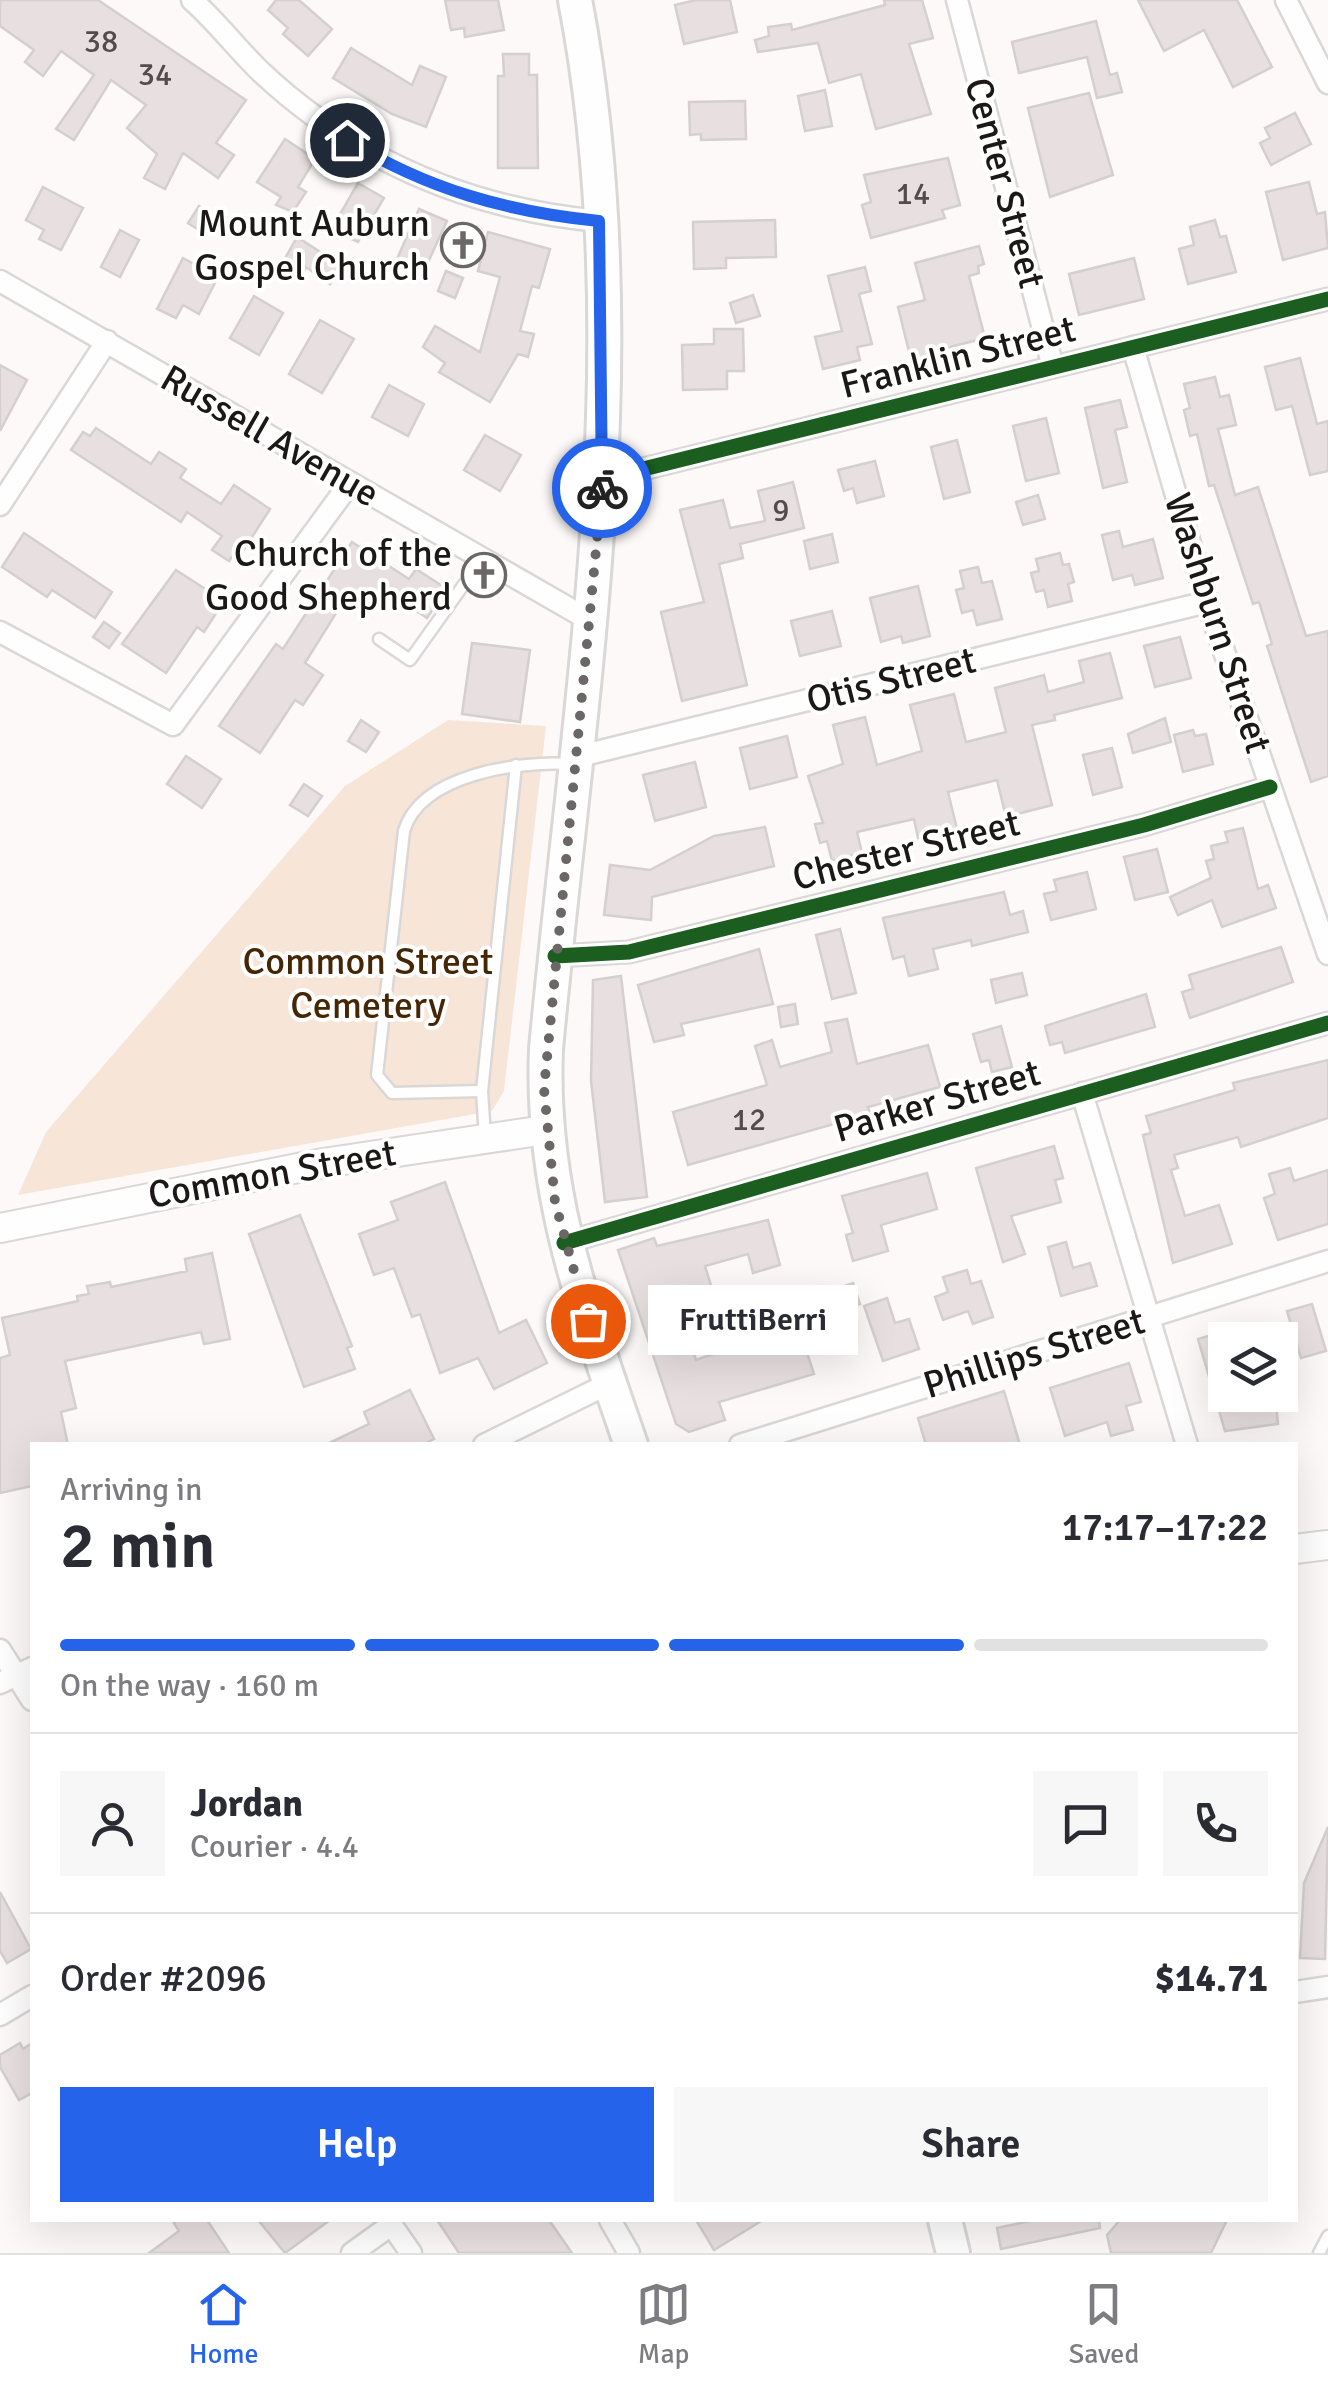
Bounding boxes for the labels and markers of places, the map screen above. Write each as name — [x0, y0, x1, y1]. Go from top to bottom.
pin — [305, 98, 390, 183]
place label: Mount Auburn Gospel Church — [194, 200, 430, 291]
church icon: Mount Auburn Gospel Church — [440, 222, 486, 268]
place label: Church of the Good Shepherd — [205, 530, 452, 621]
church icon: Church of the Good Shepherd — [461, 552, 507, 598]
pin — [546, 1279, 631, 1364]
callout: FruttiBerri — [648, 1286, 858, 1356]

